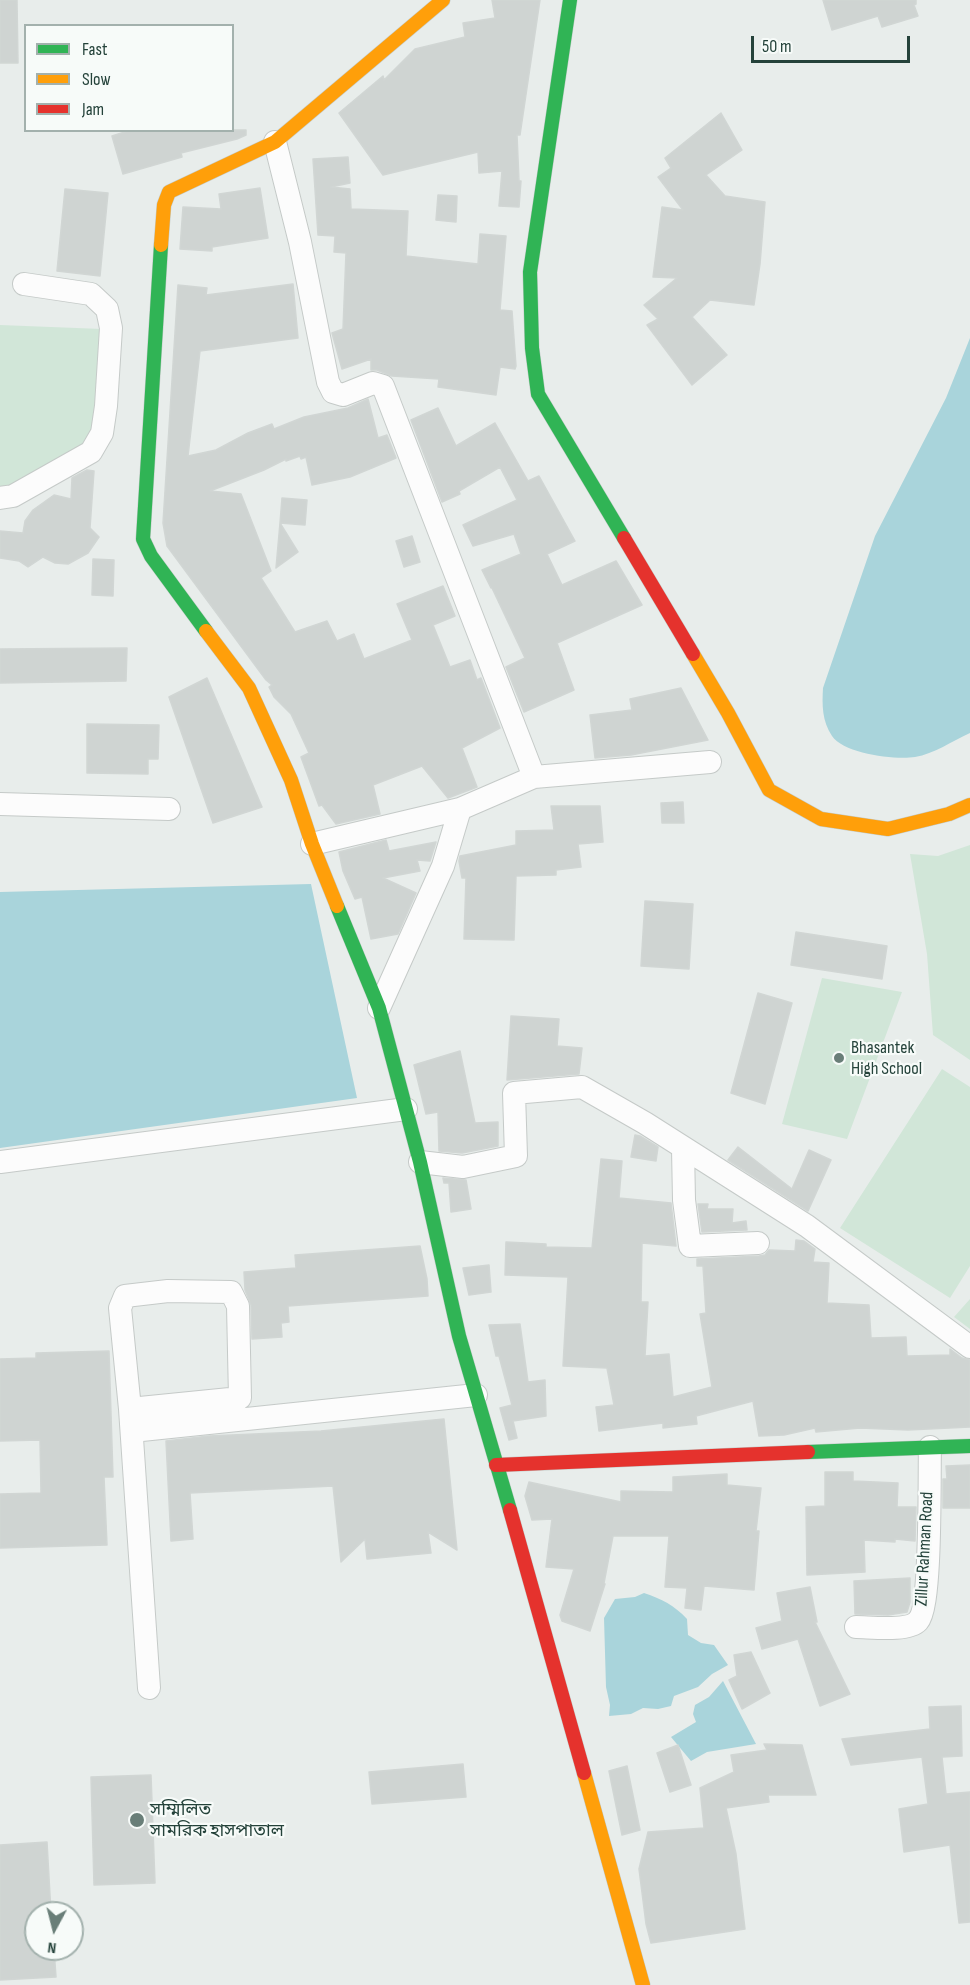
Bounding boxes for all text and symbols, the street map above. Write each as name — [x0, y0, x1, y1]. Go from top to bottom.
legend — [24, 24, 234, 132]
scale bar — [754, 24, 913, 62]
text: 50 m — [762, 36, 792, 57]
text: Fast — [82, 39, 107, 60]
text: Slow — [82, 69, 111, 90]
text: Jam — [82, 99, 104, 120]
place label: Bhasantek High School — [851, 1037, 922, 1080]
marker: Bhasantek High School — [832, 1051, 846, 1065]
street label: Zillur Rahman Road — [911, 1491, 939, 1607]
place label: সম্মিলিত সামরিক হাসপাতাল — [150, 1799, 284, 1842]
marker: সম্মিলিত সামরিক হাসপাতাল — [128, 1811, 146, 1829]
north arrow — [24, 1901, 84, 1961]
text: N — [47, 1937, 57, 1957]

